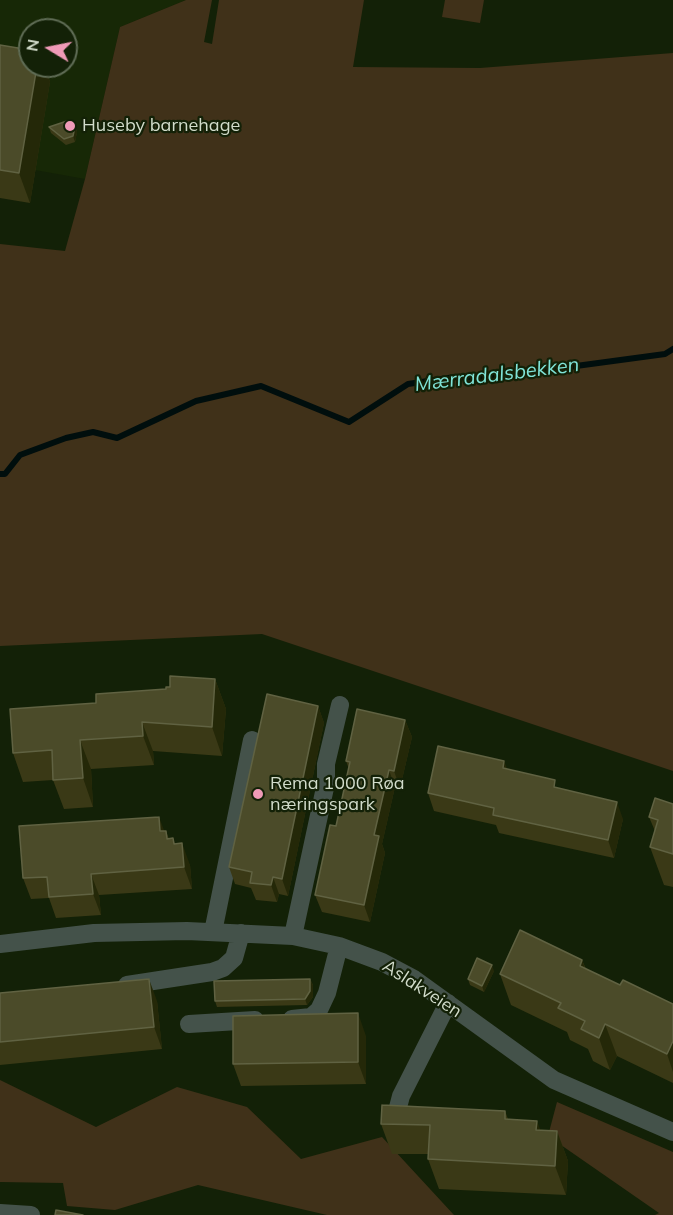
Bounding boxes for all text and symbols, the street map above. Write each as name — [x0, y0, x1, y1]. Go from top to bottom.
north arrow — [18, 18, 78, 78]
text: N — [21, 38, 43, 53]
place label: Huseby barnehage — [82, 115, 240, 137]
marker: Huseby barnehage — [63, 119, 77, 133]
water label: Mærradalsbekken — [413, 353, 581, 397]
place label: Rema 1000 Røa næringspark — [270, 773, 405, 816]
marker: Rema 1000 Røa næringspark — [251, 787, 265, 801]
street label: Aslakveien — [378, 955, 466, 1023]

